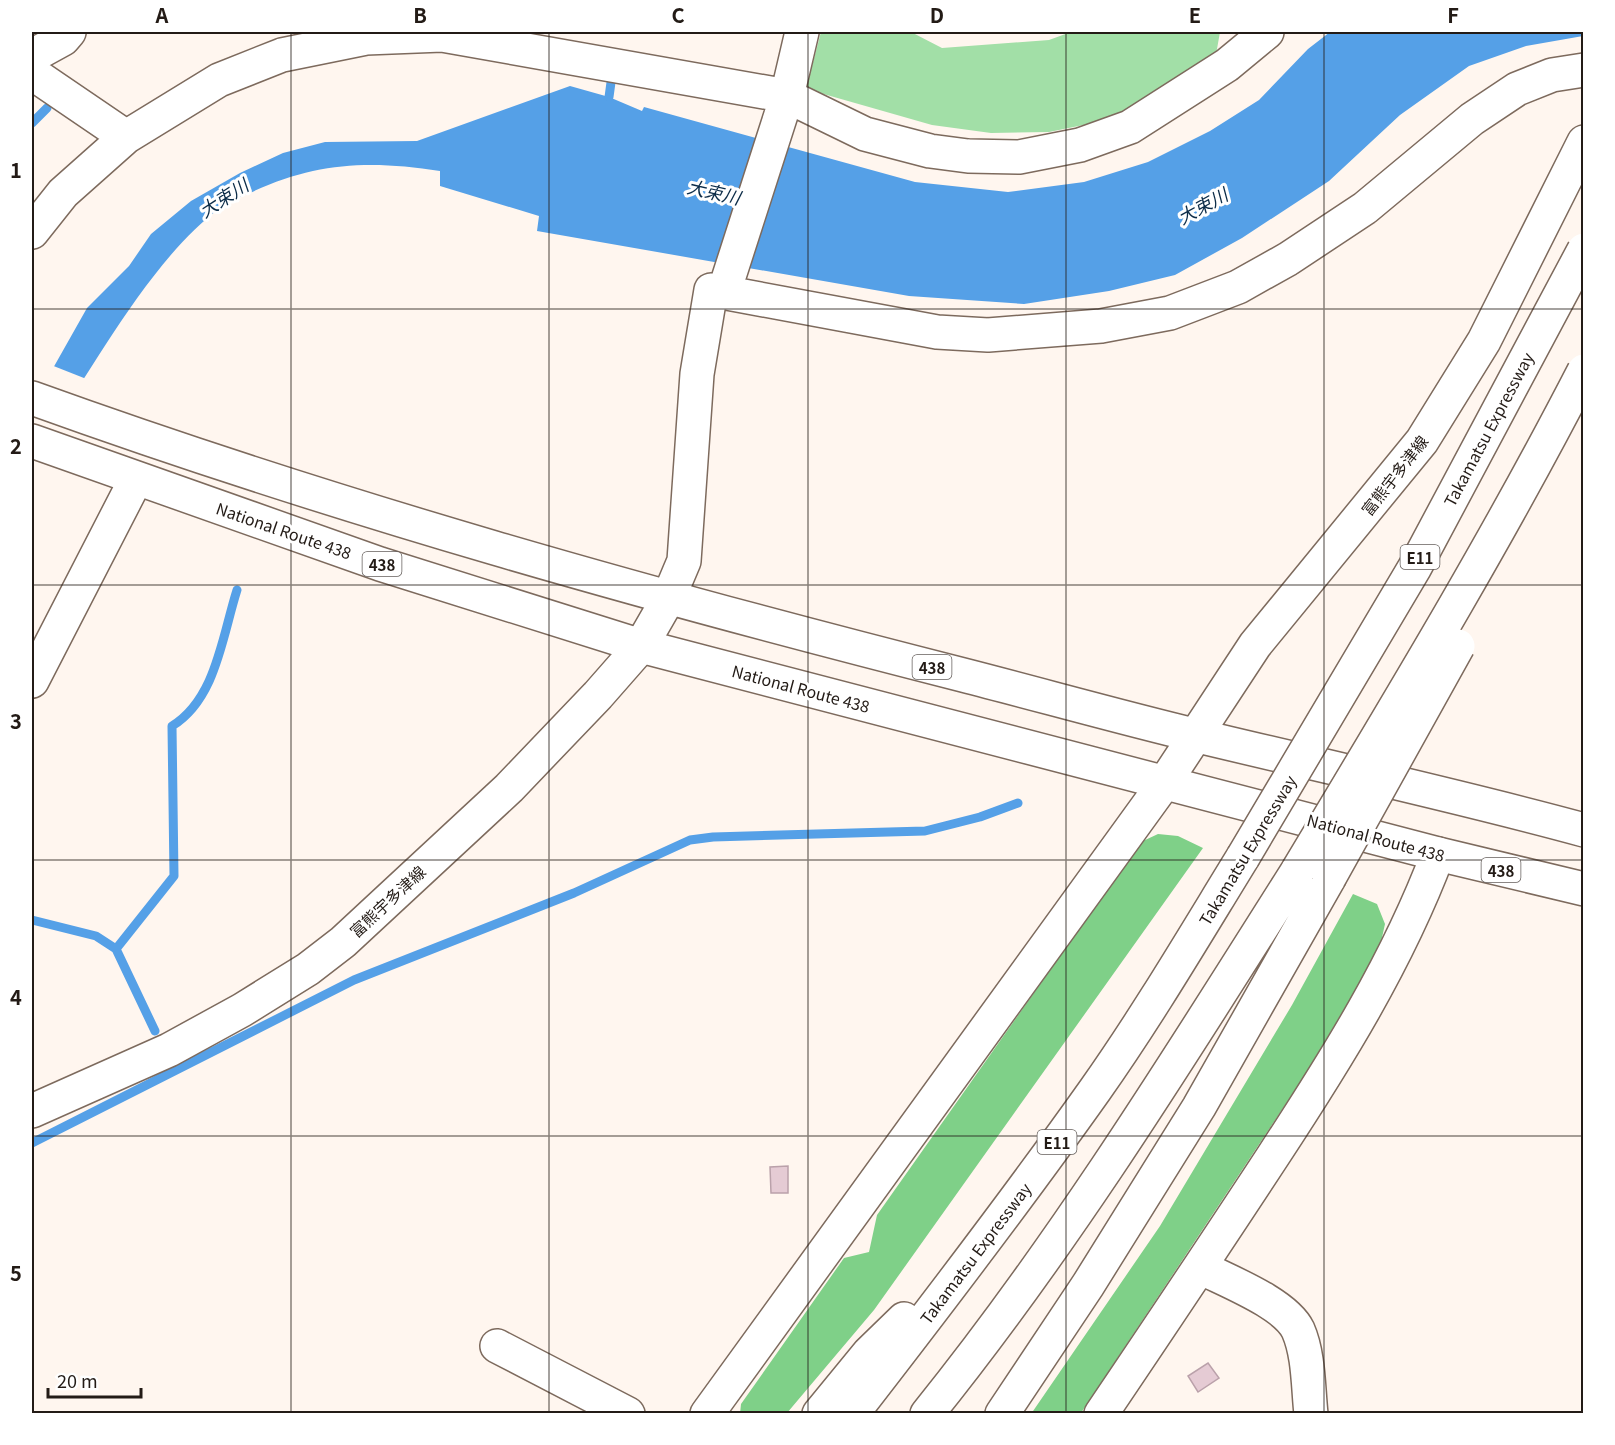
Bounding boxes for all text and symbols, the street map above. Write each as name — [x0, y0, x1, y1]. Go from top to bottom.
text: A — [155, 0, 169, 29]
text: B — [413, 0, 427, 29]
text: C — [671, 0, 685, 29]
text: D — [930, 0, 944, 29]
text: E — [1189, 0, 1201, 29]
text: F — [1447, 0, 1459, 29]
text: 1 — [10, 155, 22, 184]
water label: 大束川 — [193, 170, 254, 223]
water label: 大束川 — [685, 172, 745, 210]
water label: 大束川 — [1172, 180, 1234, 229]
street label: Takamatsu Expressway — [1437, 347, 1539, 510]
street label: 富熊宇多津線 — [1355, 430, 1433, 520]
text: 2 — [10, 431, 22, 460]
street label: National Route 438 — [213, 496, 355, 564]
road number: E11 — [1400, 545, 1440, 569]
road number: 438 — [362, 552, 401, 576]
road number: 438 — [912, 655, 952, 679]
street label: National Route 438 — [730, 658, 873, 718]
text: 3 — [10, 706, 22, 735]
street label: Takamatsu Expressway — [1193, 770, 1302, 930]
street label: National Route 438 — [1305, 807, 1448, 867]
road number: 438 — [1482, 858, 1520, 882]
street label: 富熊宇多津線 — [344, 859, 430, 943]
text: 4 — [10, 982, 22, 1011]
road number: E11 — [1038, 1130, 1076, 1154]
street label: Takamatsu Expressway — [914, 1177, 1037, 1329]
text: 5 — [10, 1258, 22, 1287]
scale bar — [48, 1361, 141, 1399]
text: 20 m — [57, 1367, 98, 1393]

